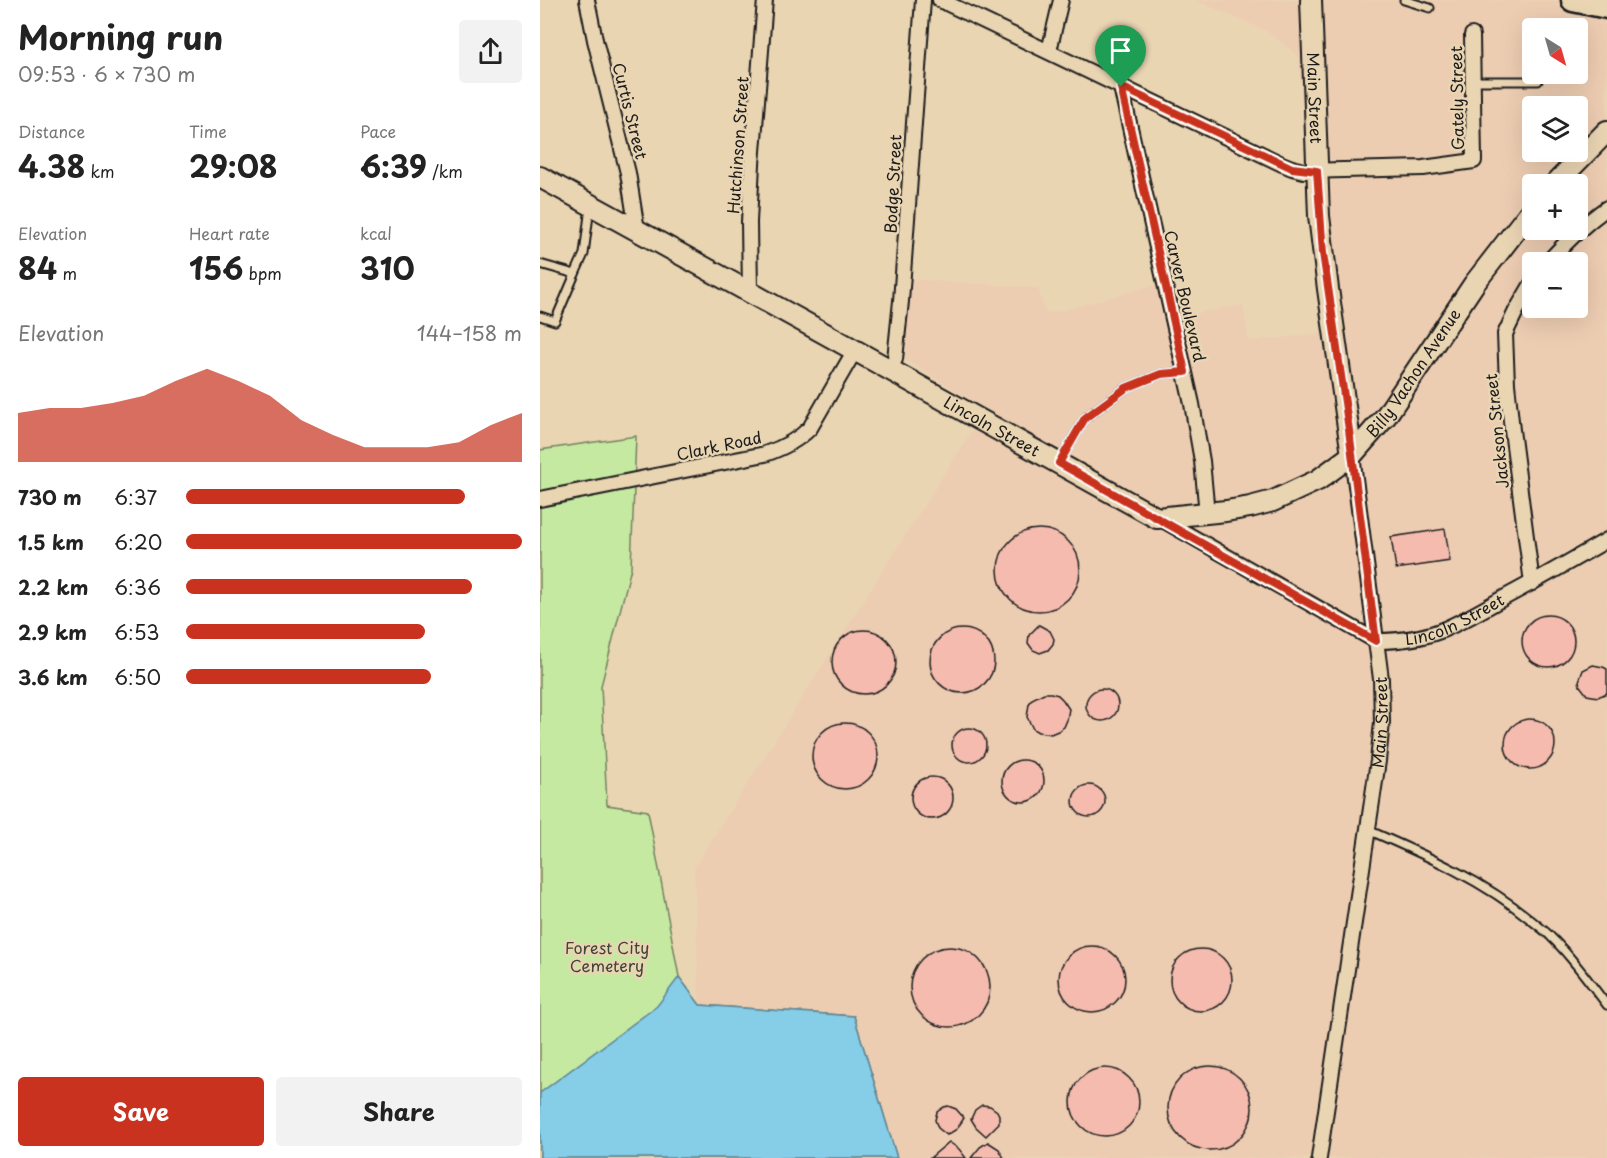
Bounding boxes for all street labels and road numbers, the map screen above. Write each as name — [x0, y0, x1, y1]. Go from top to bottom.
street label: Gately Street — [1443, 45, 1469, 150]
street label: Main Street — [1302, 52, 1329, 144]
street label: Curtis Street — [607, 60, 655, 162]
street label: Hutchinson Street — [720, 75, 754, 215]
street label: Bodge Street — [877, 133, 907, 234]
street label: Carver Boulevard — [1159, 228, 1213, 364]
street label: Billy Vachon Avenue — [1360, 303, 1466, 442]
street label: Jackson Street — [1478, 372, 1514, 490]
street label: Lincoln Street — [940, 389, 1045, 462]
street label: Clark Road — [674, 424, 764, 466]
street label: Lincoln Street — [1403, 587, 1508, 650]
street label: Main Street — [1364, 676, 1393, 769]

